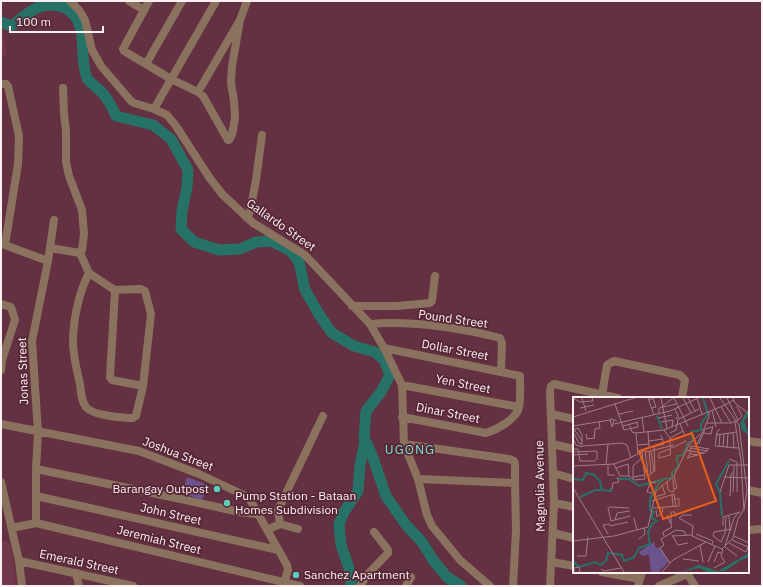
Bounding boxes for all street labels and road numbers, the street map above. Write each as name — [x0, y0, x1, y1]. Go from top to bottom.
street label: Gallardo Street — [244, 195, 319, 254]
street label: Pound Street — [417, 306, 489, 331]
street label: Dollar Street — [420, 336, 490, 363]
street label: Jonas Street — [14, 337, 31, 405]
street label: Yen Street — [434, 371, 492, 396]
street label: Dinar Street — [415, 399, 481, 426]
street label: Joshua Street — [141, 433, 216, 474]
street label: Magnolia Avenue — [531, 440, 548, 532]
street label: John Street — [139, 499, 203, 528]
street label: Jeremiah Street — [116, 522, 203, 557]
street label: Emerald Street — [38, 546, 120, 577]

